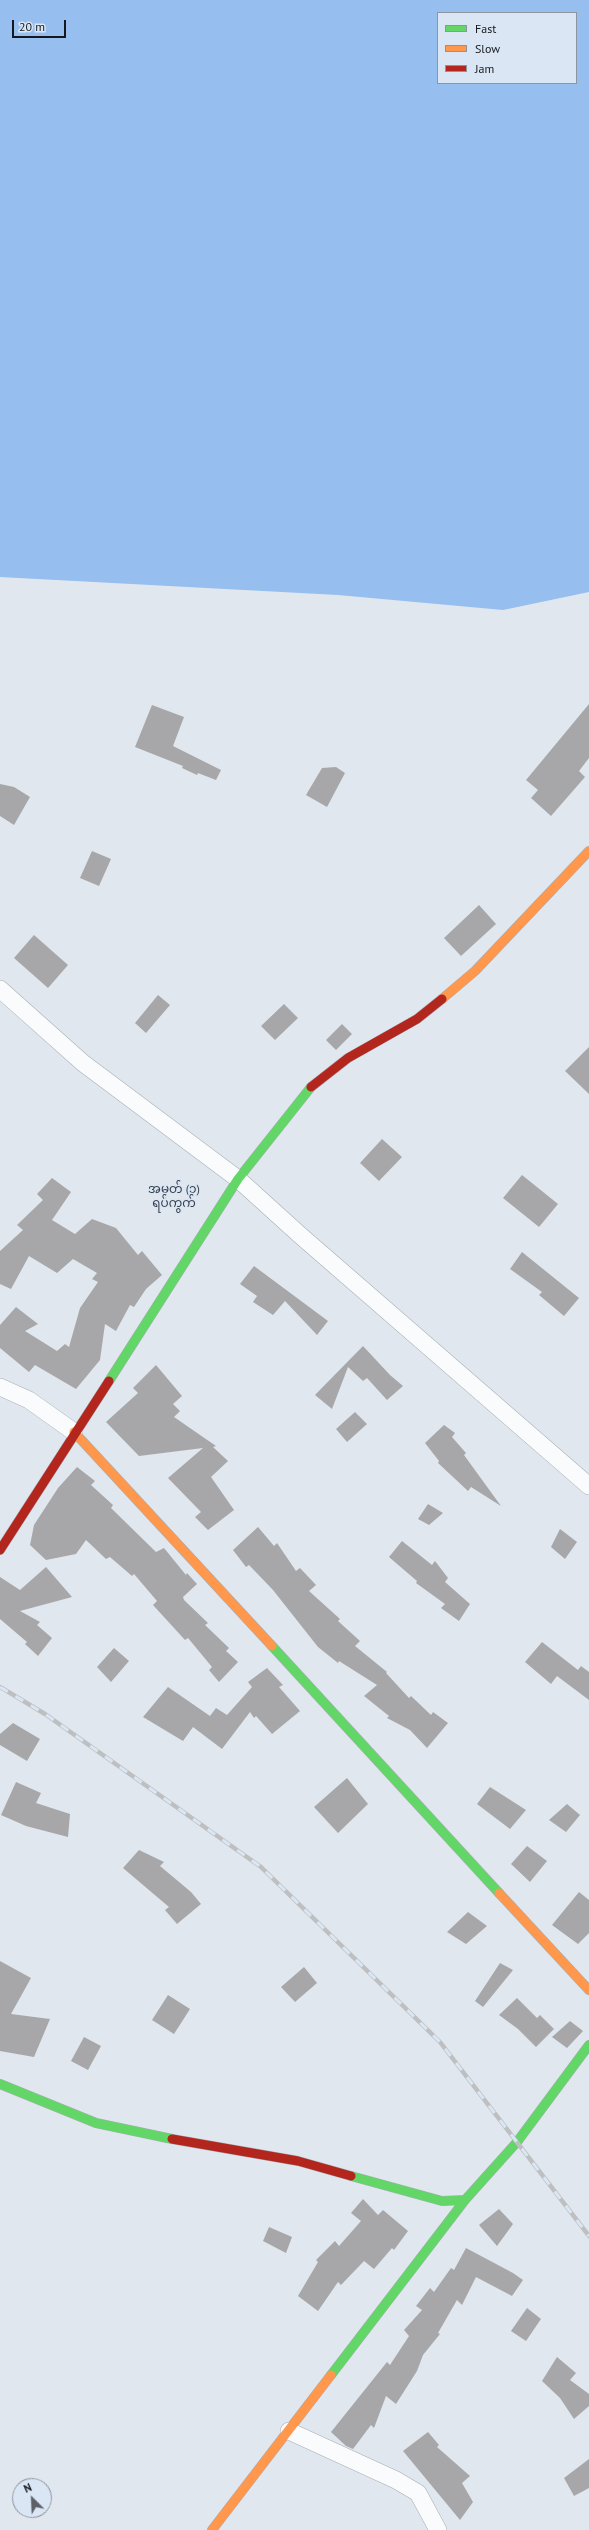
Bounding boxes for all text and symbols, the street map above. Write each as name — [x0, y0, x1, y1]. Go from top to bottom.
scale bar — [14, 12, 68, 38]
legend — [437, 12, 577, 84]
text: 20 m — [19, 19, 45, 34]
text: Fast — [475, 21, 496, 36]
text: Slow — [475, 41, 500, 56]
text: Jam — [475, 61, 494, 76]
district label: အမှတ် (၁) ရပ်ကွက် — [148, 1183, 200, 1211]
north arrow — [12, 2478, 52, 2518]
text: N — [21, 2480, 34, 2496]

